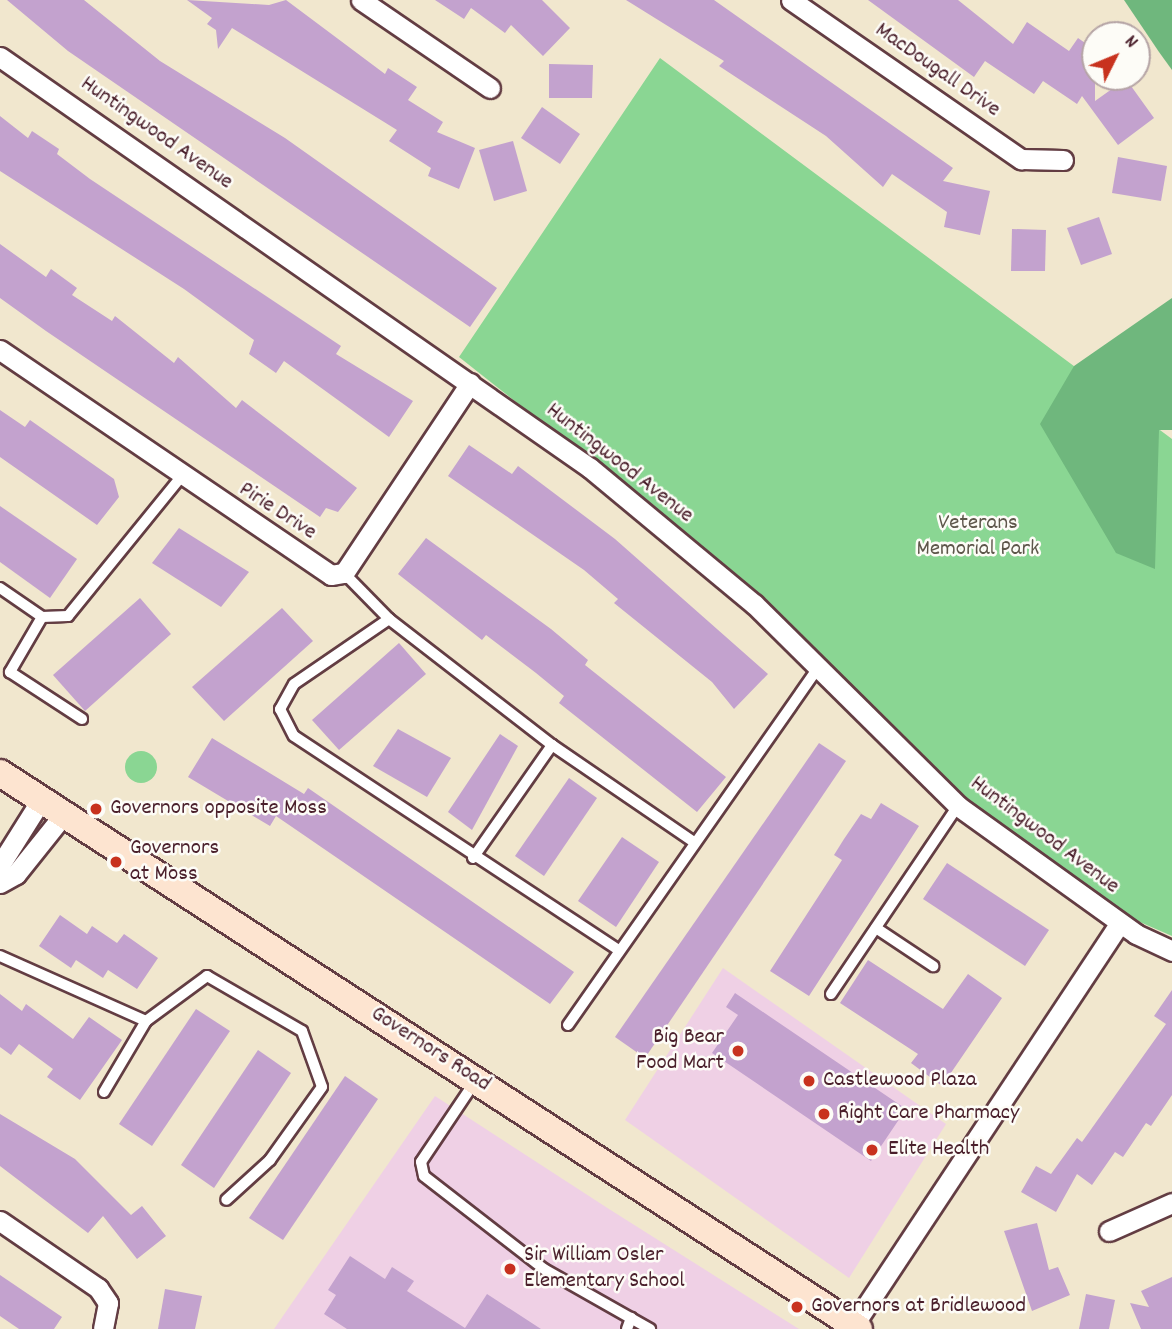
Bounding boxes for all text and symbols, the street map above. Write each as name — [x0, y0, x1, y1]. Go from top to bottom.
street label: MacDougall Drive — [869, 18, 1005, 124]
north arrow — [1081, 21, 1151, 91]
text: N — [1117, 30, 1143, 55]
street label: Huntingwood Avenue — [74, 71, 238, 197]
street label: Huntingwood Avenue — [540, 398, 698, 530]
street label: Pirie Drive — [233, 477, 321, 547]
park label: Veterans Memorial Park — [916, 510, 1040, 564]
street label: Huntingwood Avenue — [964, 771, 1124, 901]
place label: Governors opposite Moss — [110, 795, 327, 823]
marker: Governors opposite Moss — [88, 801, 104, 817]
place label: Governors at Moss — [130, 835, 219, 889]
marker: Governors at Moss — [108, 854, 124, 870]
street label: Governors Road — [365, 1001, 495, 1099]
place label: Big Bear Food Mart — [636, 1024, 724, 1078]
marker: Big Bear Food Mart — [730, 1043, 746, 1059]
place label: Castlewood Plaza — [823, 1067, 976, 1095]
marker: Castlewood Plaza — [801, 1073, 817, 1089]
place label: Right Care Pharmacy — [838, 1100, 1019, 1128]
marker: Right Care Pharmacy — [816, 1106, 832, 1122]
place label: Elite Health — [888, 1136, 989, 1164]
marker: Elite Health — [862, 1140, 882, 1160]
place label: Sir William Osler Elementary School — [524, 1242, 685, 1296]
marker: Sir William Osler Elementary School — [502, 1261, 518, 1277]
place label: Governors at Bridlewood — [811, 1293, 1026, 1321]
marker: Governors at Bridlewood — [789, 1299, 805, 1315]

